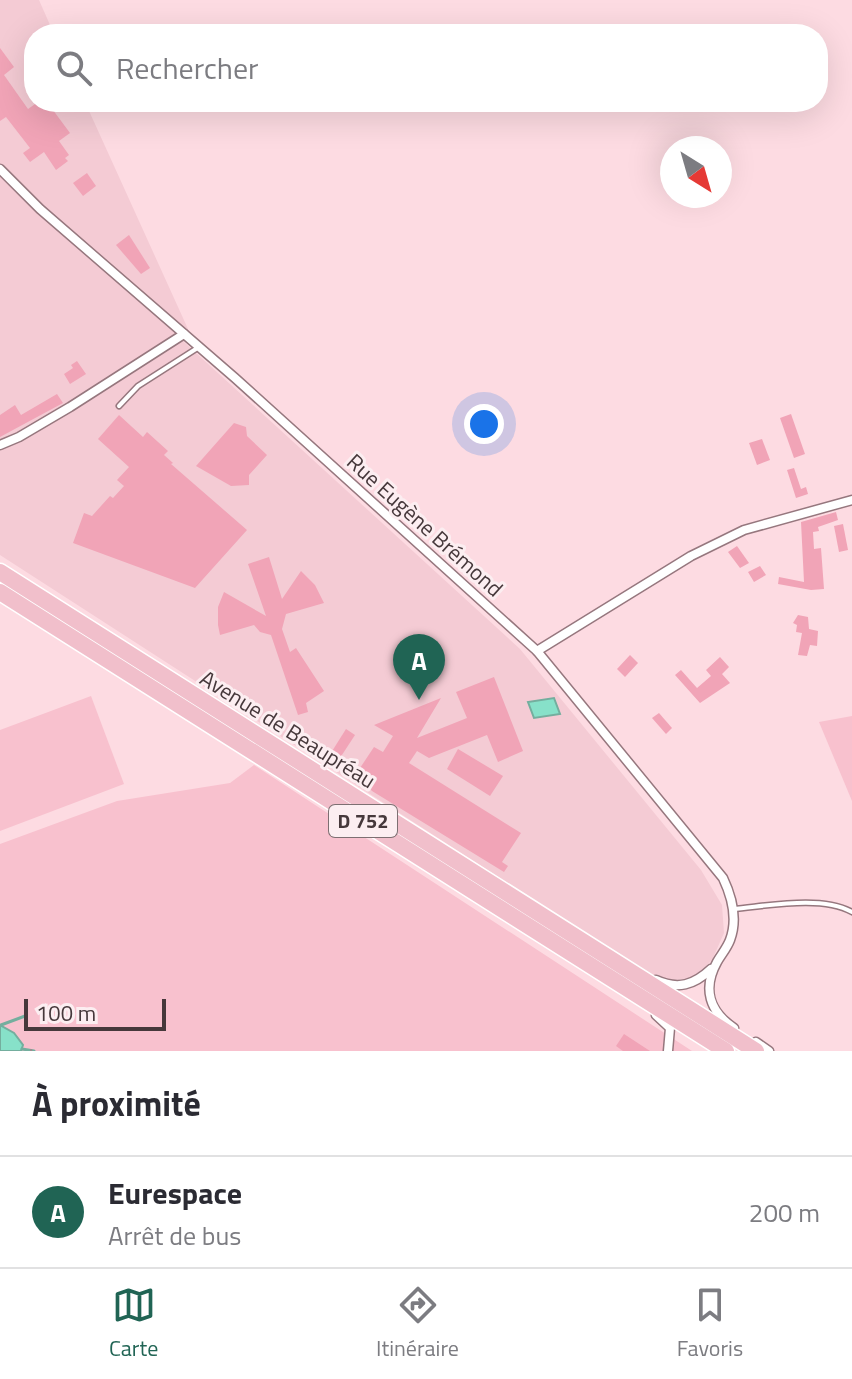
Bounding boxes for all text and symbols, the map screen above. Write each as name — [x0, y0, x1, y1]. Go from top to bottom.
search box — [24, 24, 828, 112]
text: Rechercher — [116, 45, 259, 91]
icon: search — [52, 46, 96, 90]
north arrow — [660, 136, 732, 208]
your location — [464, 404, 504, 444]
street label: Rue Eugène Brémond — [339, 445, 511, 605]
pin: A — [393, 634, 445, 700]
street label: Avenue de Beaupréau — [194, 661, 382, 797]
road number: D 752 — [329, 805, 397, 837]
scale bar — [24, 995, 166, 1031]
text: 100 m — [36, 996, 96, 1030]
text: À proximité — [32, 1077, 201, 1129]
text: Eurespace — [108, 1170, 242, 1216]
text: A — [50, 1193, 66, 1232]
text: 200 m — [749, 1193, 820, 1232]
text: Arrêt de bus — [108, 1216, 241, 1255]
tab: Carte — [109, 1283, 158, 1365]
tab: Itinéraire — [376, 1283, 459, 1365]
tab: Favoris — [677, 1283, 743, 1365]

